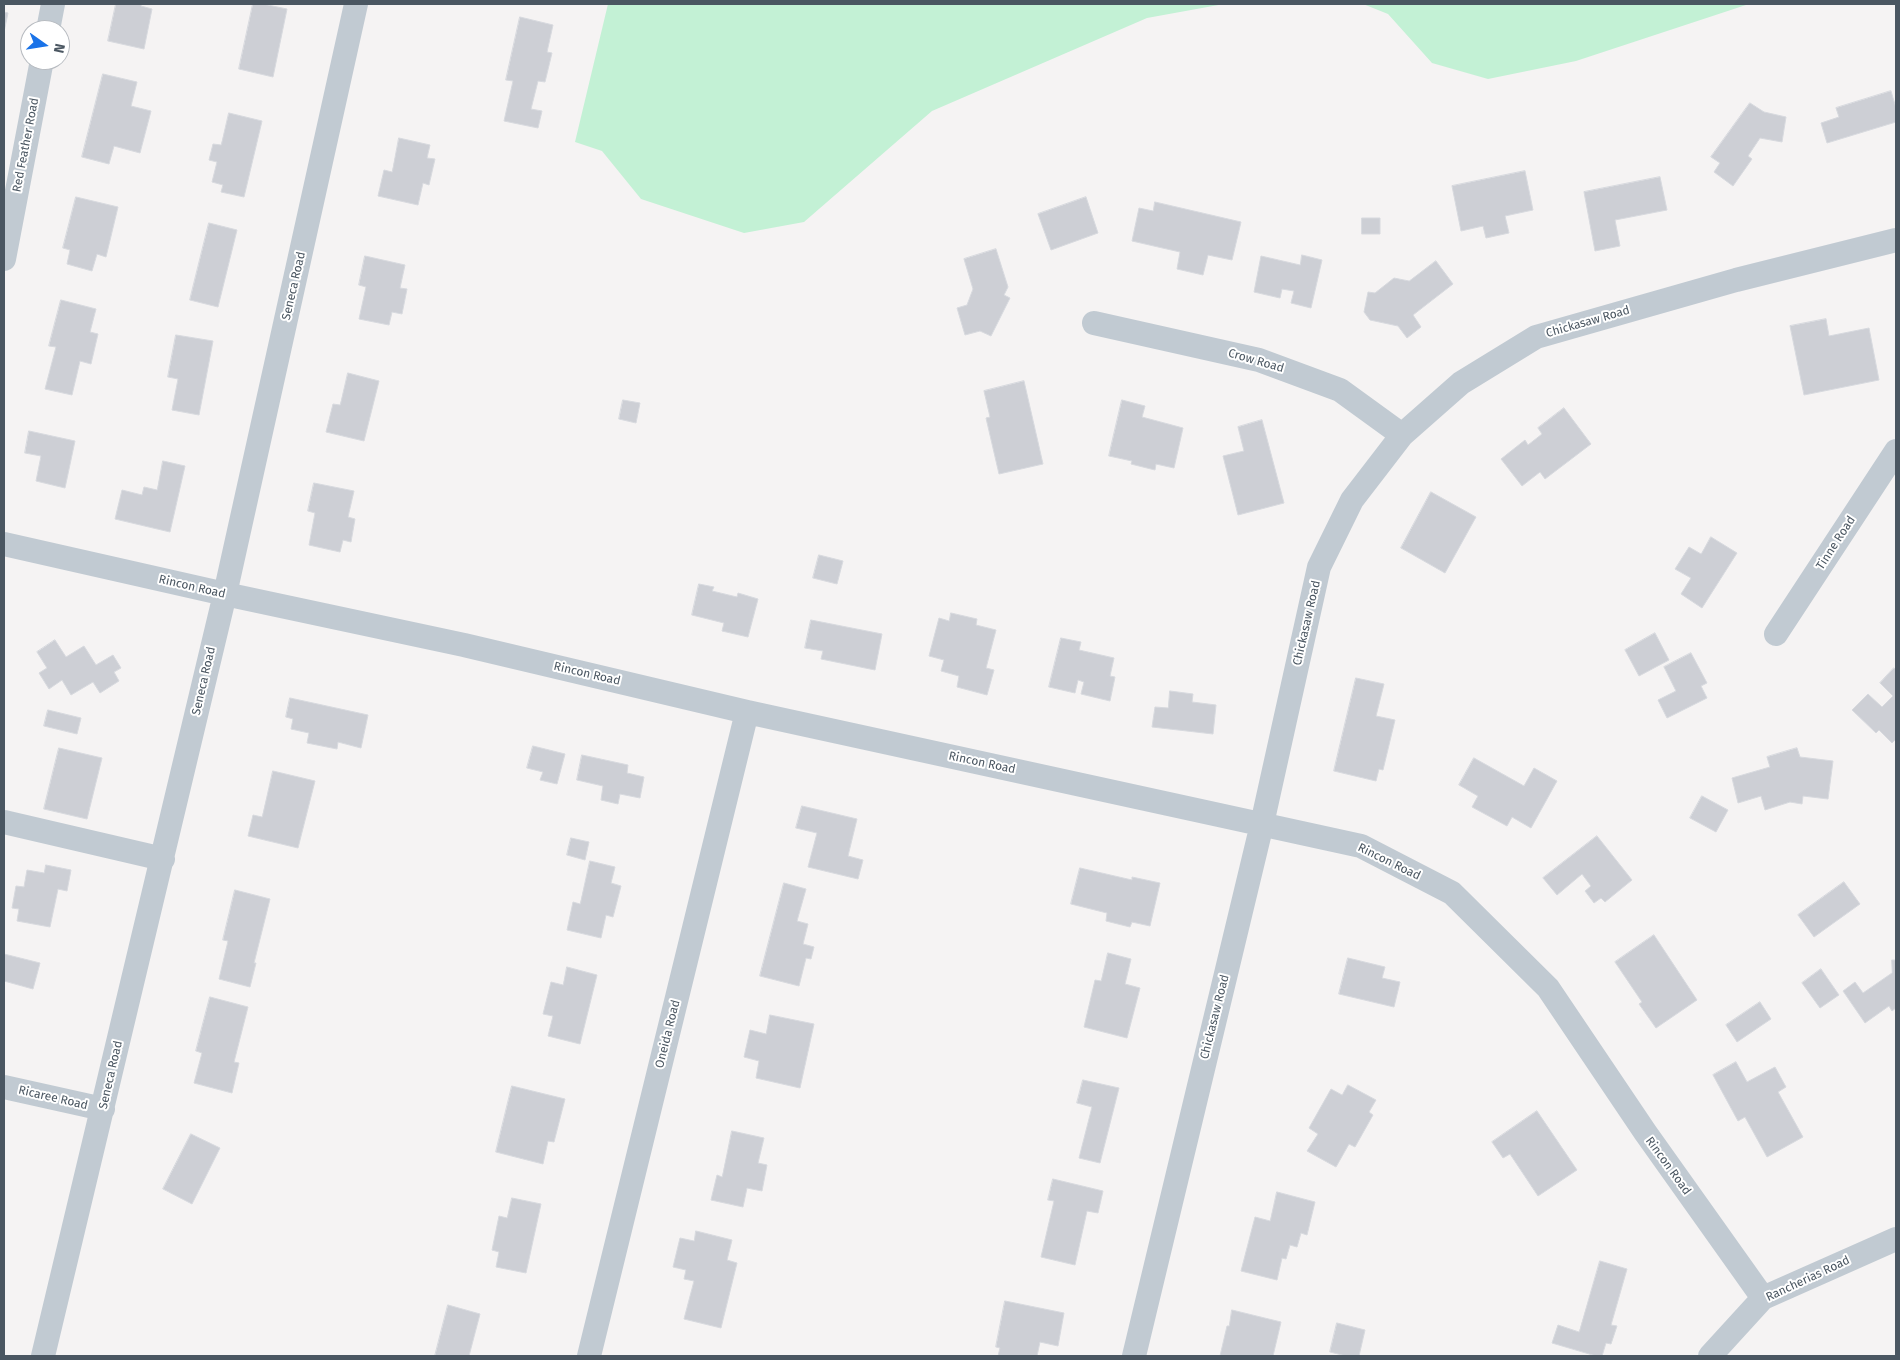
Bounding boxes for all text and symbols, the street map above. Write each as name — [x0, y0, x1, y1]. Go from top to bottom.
north arrow — [20, 20, 70, 70]
text: N — [50, 42, 68, 55]
street label: Red Feather Road — [10, 97, 42, 193]
street label: Seneca Road — [279, 250, 309, 322]
street label: Chickasaw Road — [1544, 303, 1632, 341]
street label: Crow Road — [1226, 346, 1286, 376]
street label: Tinne Road — [1813, 513, 1859, 573]
street label: Rincon Road — [157, 572, 227, 602]
street label: Chickasaw Road — [1290, 579, 1324, 667]
street label: Seneca Road — [189, 645, 219, 717]
street label: Rincon Road — [552, 659, 622, 689]
street label: Rincon Road — [947, 749, 1017, 777]
street label: Rincon Road — [1355, 841, 1423, 883]
street label: Chickasaw Road — [1198, 973, 1232, 1061]
street label: Oneida Road — [653, 998, 683, 1070]
street label: Seneca Road — [96, 1039, 126, 1111]
street label: Ricaree Road — [17, 1083, 89, 1113]
street label: Rincon Road — [1642, 1134, 1694, 1198]
street label: Rancherias Road — [1764, 1253, 1852, 1305]

